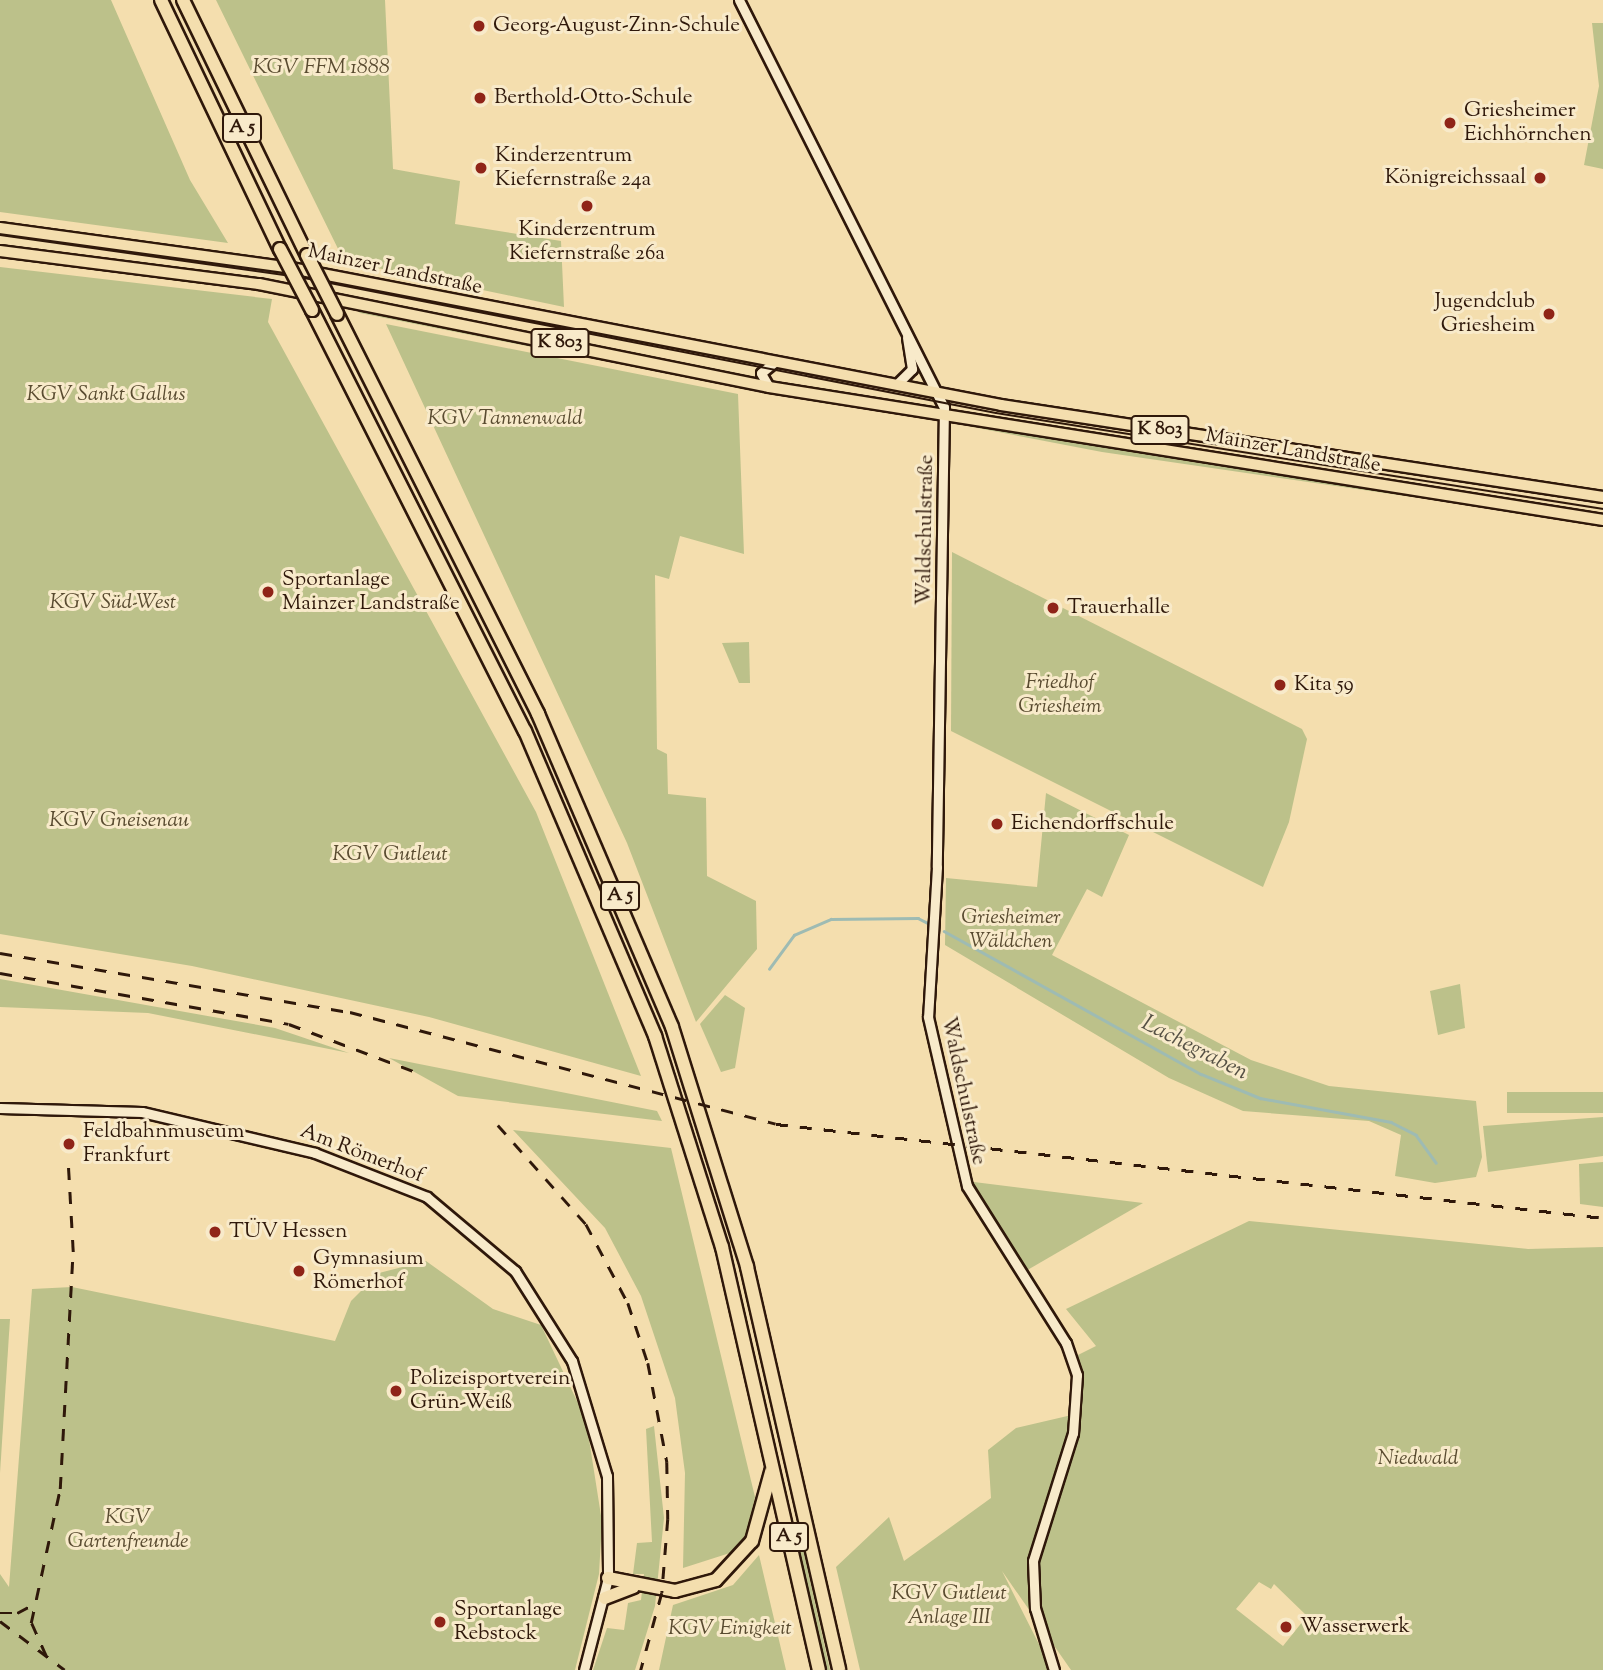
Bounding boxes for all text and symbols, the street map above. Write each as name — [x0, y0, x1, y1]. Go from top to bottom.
place label: Georg-August-Zinn-Schule — [493, 13, 740, 39]
marker: Georg-August-Zinn-Schule — [471, 18, 487, 34]
park label: KGV FFM 1888 — [252, 55, 390, 81]
place label: Berthold-Otto-Schule — [494, 85, 692, 111]
marker: Berthold-Otto-Schule — [472, 90, 488, 106]
place label: Griesheimer Eichhörnchen — [1464, 98, 1592, 148]
road number: A 5 — [221, 112, 263, 144]
marker: Griesheimer Eichhörnchen — [1442, 115, 1458, 131]
place label: Kinderzentrum Kiefernstraße 24a — [495, 143, 651, 193]
marker: Kinderzentrum Kiefernstraße 24a — [473, 160, 489, 176]
place label: Königreichssaal — [1385, 165, 1526, 191]
marker: Königreichssaal — [1532, 170, 1548, 186]
marker: Kinderzentrum Kiefernstraße 26a — [579, 198, 595, 214]
place label: Kinderzentrum Kiefernstraße 26a — [509, 217, 665, 267]
street label: Mainzer Landstraße — [305, 239, 485, 301]
place label: Jugendclub Griesheim — [1435, 289, 1535, 339]
marker: Jugendclub Griesheim — [1541, 306, 1557, 322]
road number: K 803 — [530, 328, 590, 358]
park label: KGV Sankt Gallus — [27, 382, 185, 408]
park label: KGV Tannenwald — [427, 406, 583, 432]
road number: K 803 — [1130, 414, 1190, 446]
street label: Mainzer Landstraße — [1203, 423, 1383, 479]
street label: Waldschulstraße — [912, 454, 940, 606]
place label: Sportanlage Mainzer Landstraße — [282, 567, 460, 617]
marker: Sportanlage Mainzer Landstraße — [260, 584, 276, 600]
park label: KGV Süd-West — [50, 590, 176, 616]
place label: Trauerhalle — [1067, 595, 1170, 621]
marker: Trauerhalle — [1045, 600, 1061, 616]
park label: Friedhof Griesheim — [1018, 670, 1102, 720]
place label: Kita 59 — [1294, 672, 1354, 698]
marker: Kita 59 — [1272, 677, 1288, 693]
park label: KGV Gneisenau — [49, 808, 189, 834]
place label: Eichendorffschule — [1011, 811, 1174, 837]
marker: Eichendorffschule — [989, 816, 1005, 832]
park label: KGV Gutleut — [332, 842, 448, 868]
road number: A 5 — [599, 880, 641, 912]
park label: Griesheimer Wäldchen — [961, 905, 1061, 955]
water label: Lachegraben — [1136, 1010, 1252, 1088]
street label: Waldschulstraße — [935, 1015, 991, 1167]
place label: Feldbahnmuseum Frankfurt — [83, 1119, 244, 1169]
street label: Am Römerhof — [297, 1119, 427, 1189]
marker: Feldbahnmuseum Frankfurt — [61, 1136, 77, 1152]
place label: TÜV Hessen — [229, 1219, 347, 1245]
marker: TÜV Hessen — [207, 1224, 223, 1240]
place label: Gymnasium Römerhof — [313, 1246, 424, 1296]
marker: Gymnasium Römerhof — [291, 1263, 307, 1279]
place label: Polizeisportverein Grün-Weiß — [410, 1366, 570, 1416]
marker: Polizeisportverein Grün-Weiß — [388, 1383, 404, 1399]
park label: Niedwald — [1378, 1446, 1458, 1472]
park label: KGV Gartenfreunde — [67, 1505, 189, 1555]
road number: A 5 — [768, 1522, 810, 1553]
park label: KGV Gutleut Anlage III — [891, 1581, 1007, 1631]
place label: Sportanlage Rebstock — [454, 1597, 562, 1647]
marker: Sportanlage Rebstock — [432, 1614, 448, 1630]
place label: Wasserwerk — [1300, 1614, 1410, 1640]
park label: KGV Einigkeit — [668, 1616, 792, 1642]
marker: Wasserwerk — [1278, 1619, 1294, 1635]

